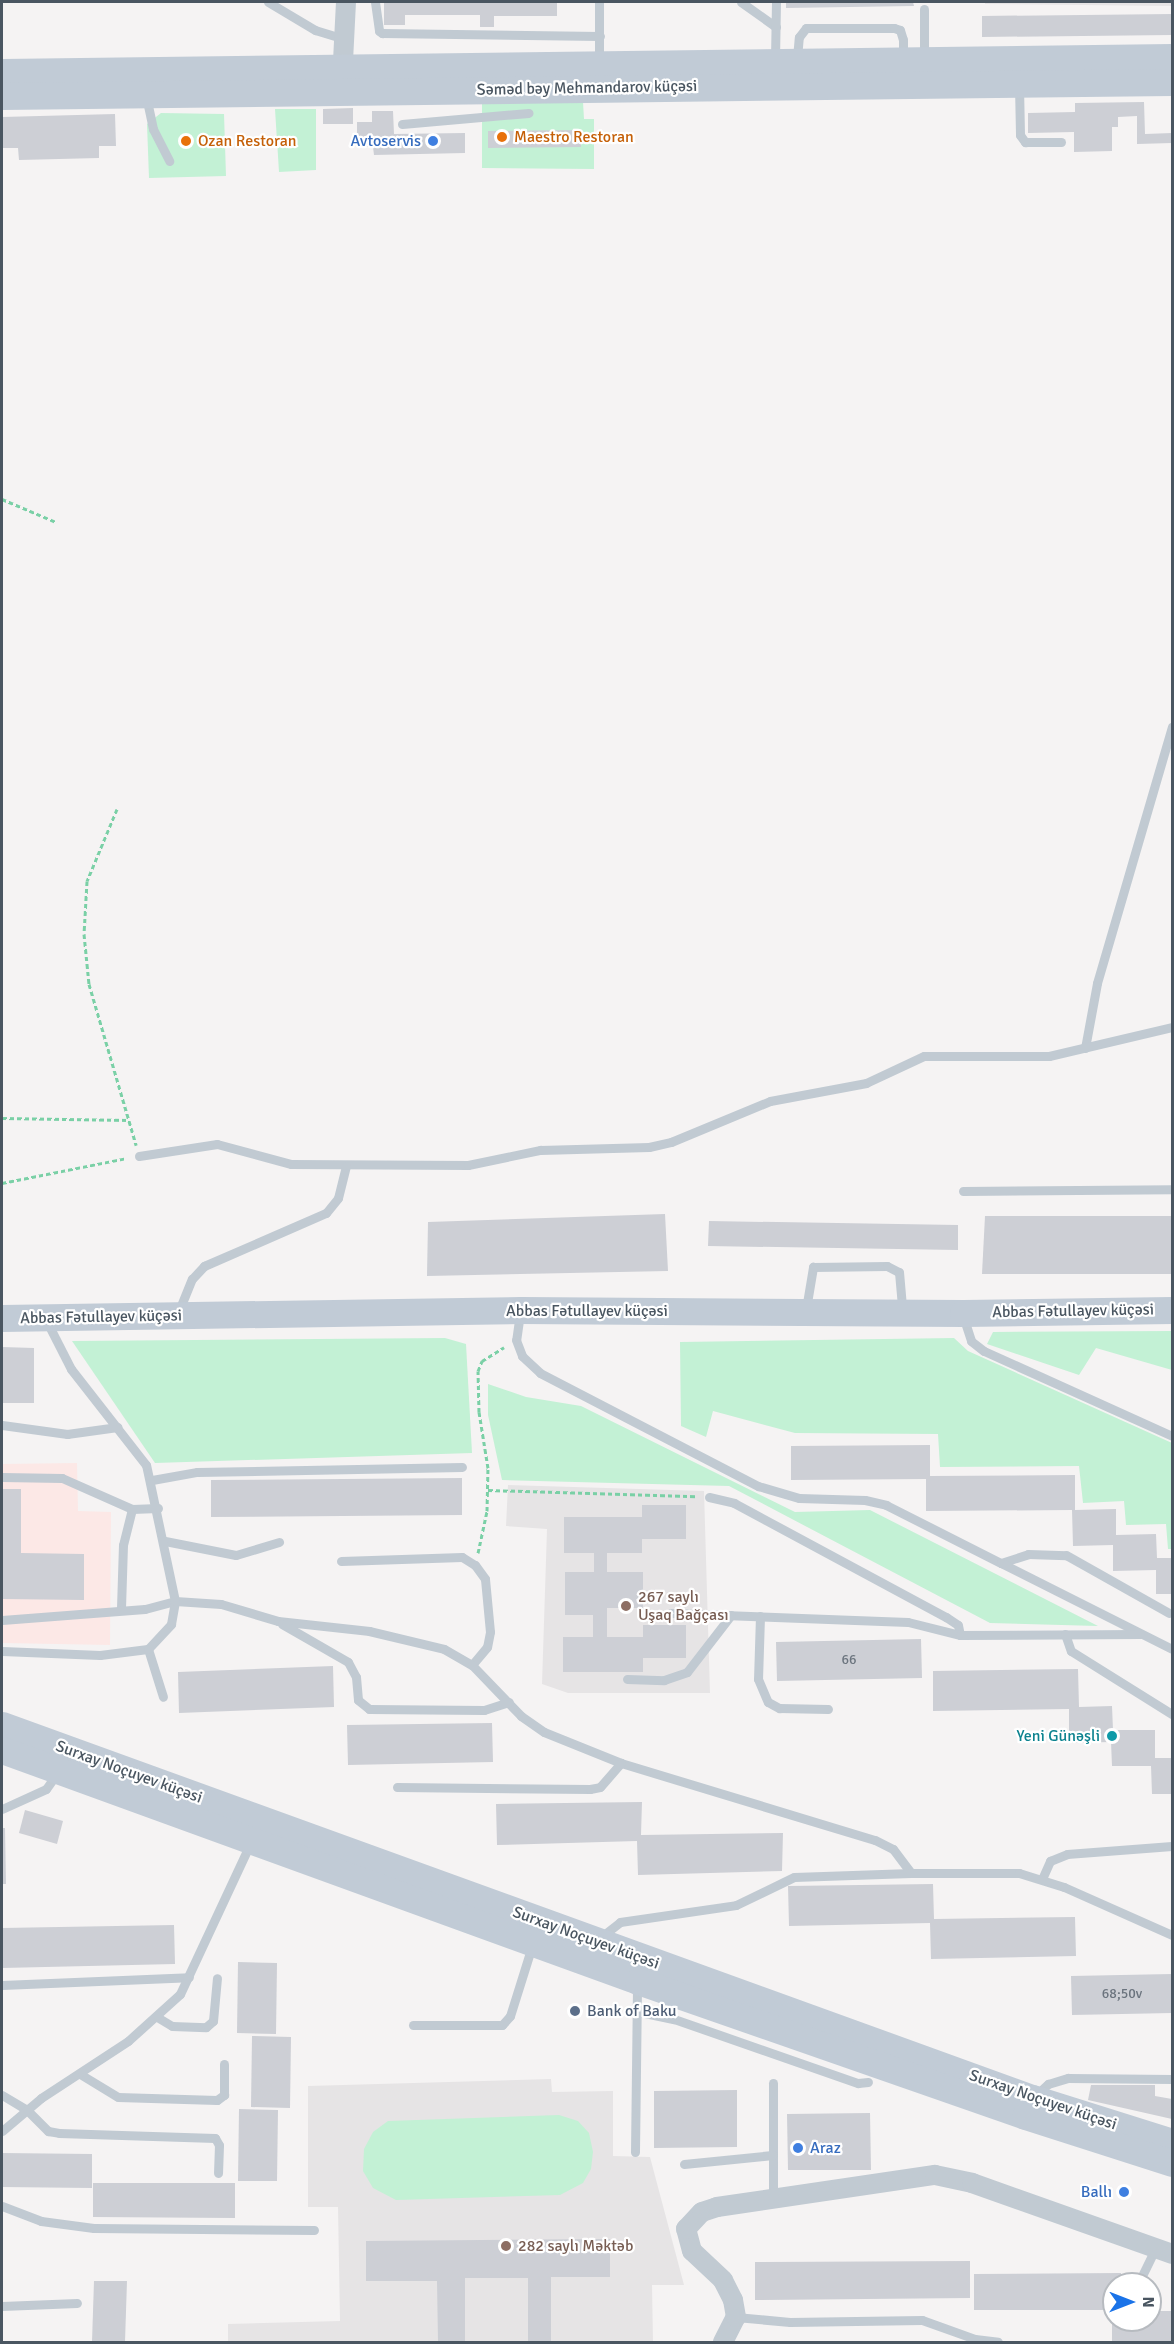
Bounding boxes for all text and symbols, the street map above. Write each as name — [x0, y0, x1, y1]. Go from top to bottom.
street label: Səməd bəy Mehmandarov küçəsi — [477, 76, 697, 100]
place label: Maestro Restoran — [514, 127, 634, 147]
marker: Maestro Restoran — [495, 130, 509, 144]
place label: Ozan Restoran — [198, 131, 297, 151]
place label: Avtoservis — [350, 131, 421, 151]
marker: Ozan Restoran — [179, 134, 193, 148]
marker: Avtoservis — [426, 134, 440, 148]
street label: Abbas Fətullayev küçəsi — [992, 1300, 1154, 1322]
street label: Abbas Fətullayev küçəsi — [506, 1301, 668, 1321]
street label: Abbas Fətullayev küçəsi — [20, 1306, 182, 1328]
place label: 267 saylı Uşaq Bağçası — [638, 1587, 729, 1625]
marker: 267 saylı Uşaq Bağçası — [619, 1599, 633, 1613]
house number: 66 — [841, 1652, 857, 1668]
place label: Yeni Günəşli — [1017, 1726, 1100, 1746]
marker: Yeni Günəşli — [1105, 1729, 1119, 1743]
street label: Surxay Noçuyev küçəsi — [53, 1737, 205, 1807]
street label: Surxay Noçuyev küçəsi — [510, 1903, 662, 1973]
house number: 68;50v — [1102, 1986, 1142, 2002]
place label: Bank of Baku — [587, 2001, 676, 2021]
marker: Bank of Baku — [568, 2004, 582, 2018]
street label: Surxay Noçuyev küçəsi — [967, 2066, 1119, 2134]
place label: Araz — [810, 2138, 841, 2158]
marker: Araz — [791, 2141, 805, 2155]
place label: Ballı — [1081, 2182, 1112, 2202]
marker: Ballı — [1117, 2185, 1131, 2199]
place label: 282 saylı Məktəb — [518, 2236, 633, 2256]
marker: 282 saylı Məktəb — [499, 2239, 513, 2253]
north arrow — [1102, 2272, 1162, 2332]
text: N — [1138, 2296, 1158, 2308]

